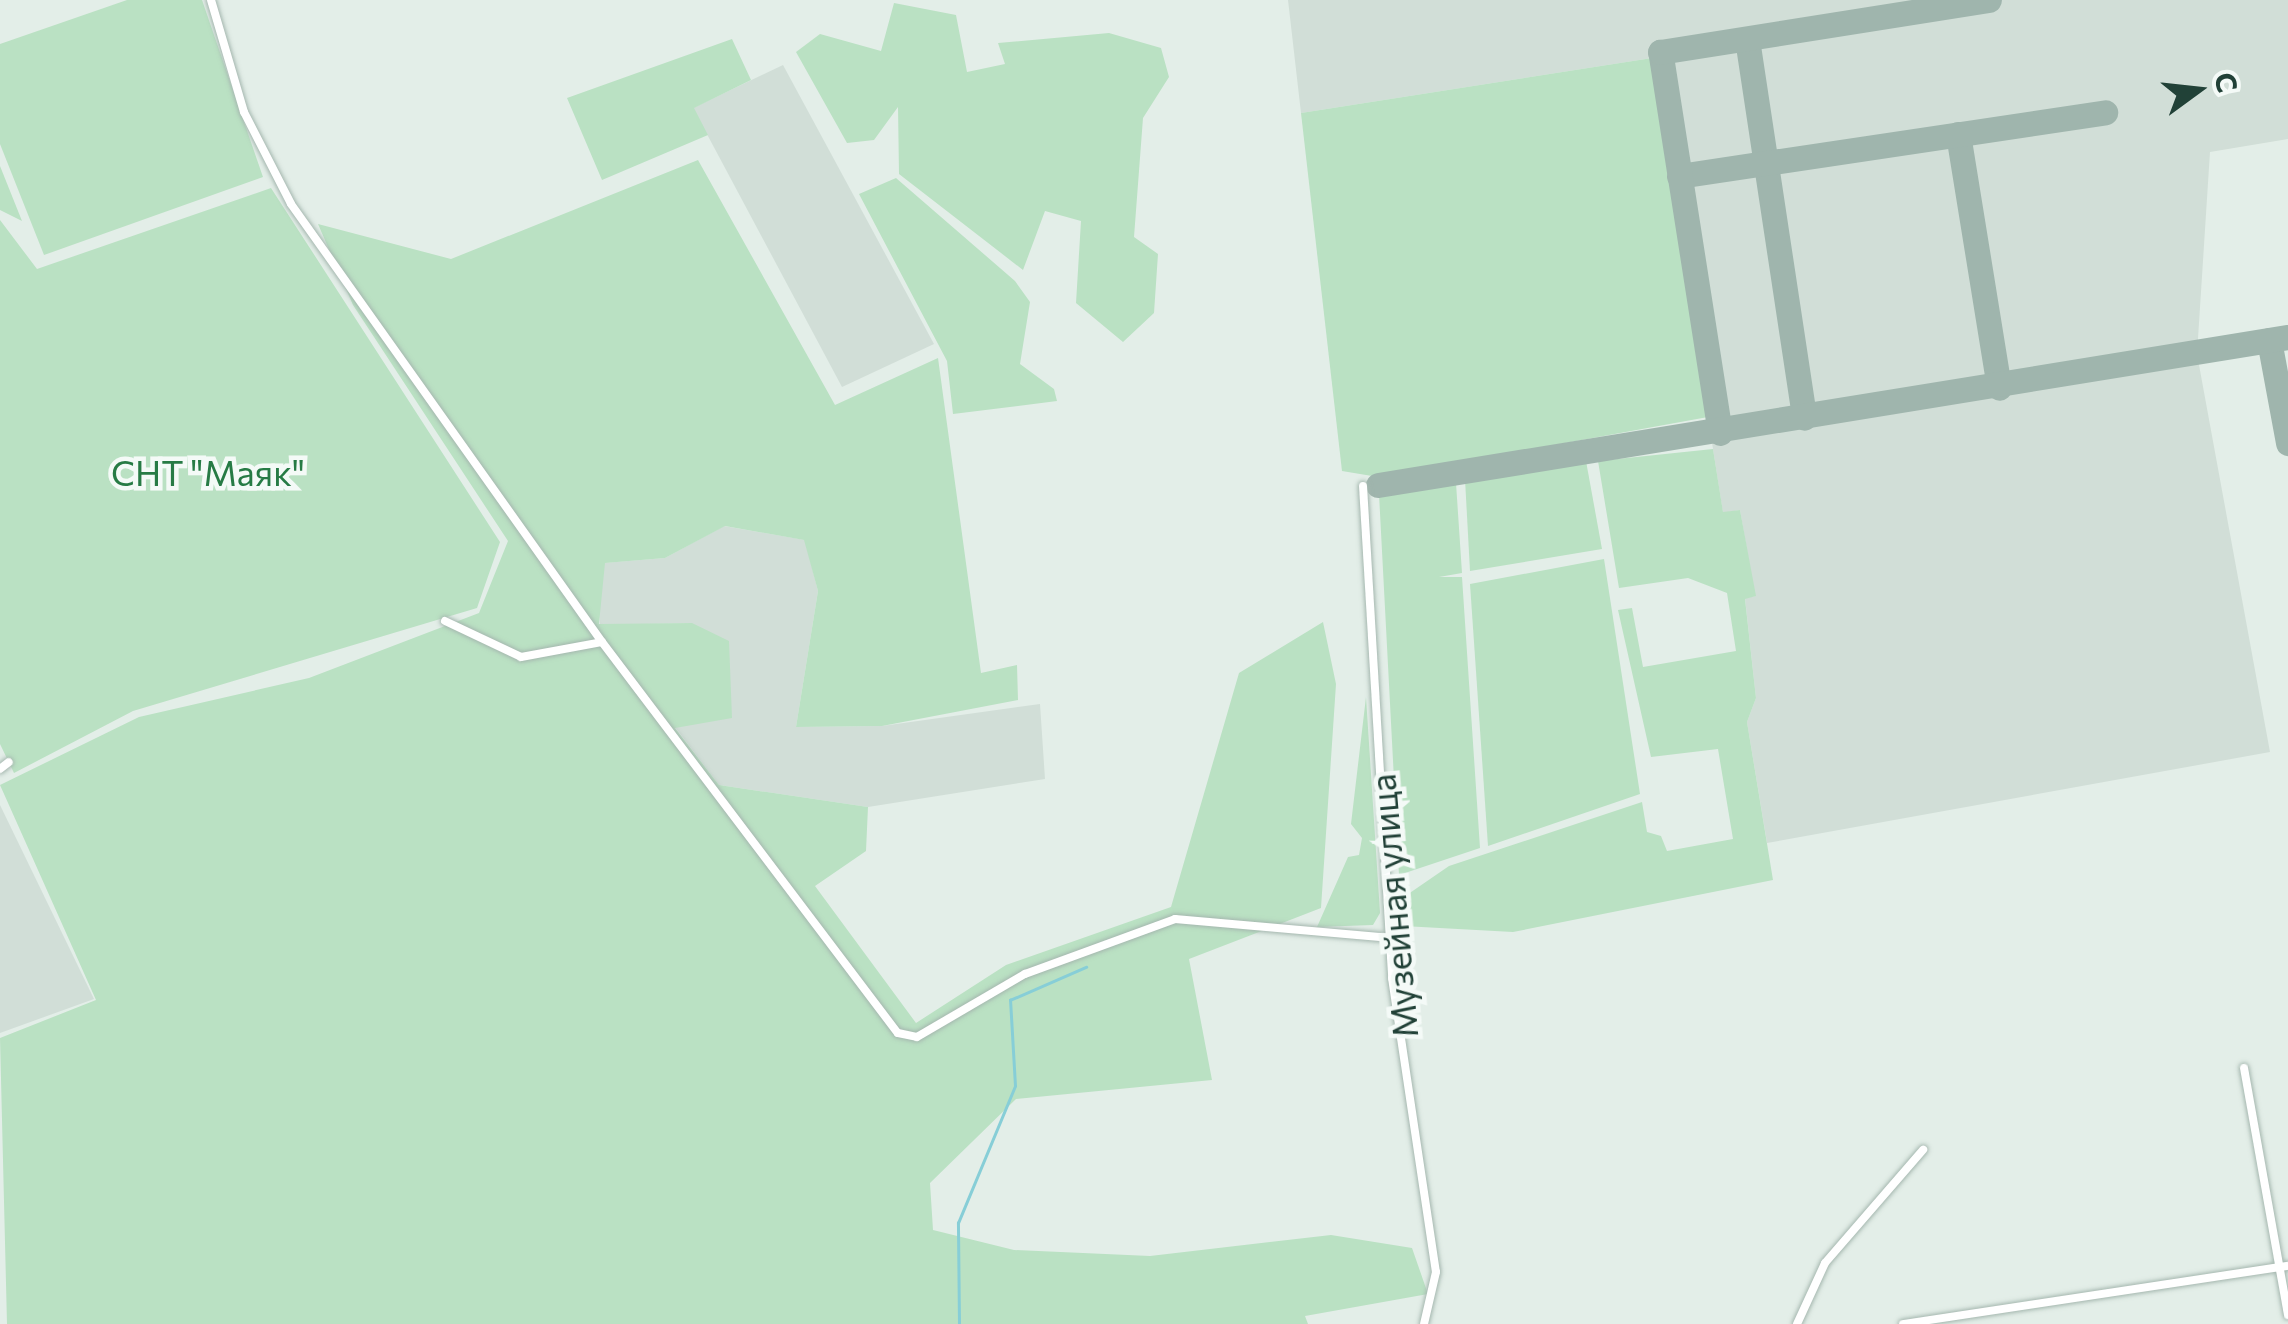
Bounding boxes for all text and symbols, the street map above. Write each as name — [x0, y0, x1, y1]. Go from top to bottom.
north arrow — [2148, 40, 2248, 140]
text: С — [2208, 69, 2246, 96]
park label: СНТ "Маяк" — [111, 451, 305, 493]
street label: Музейная улица — [1361, 772, 1425, 1040]

